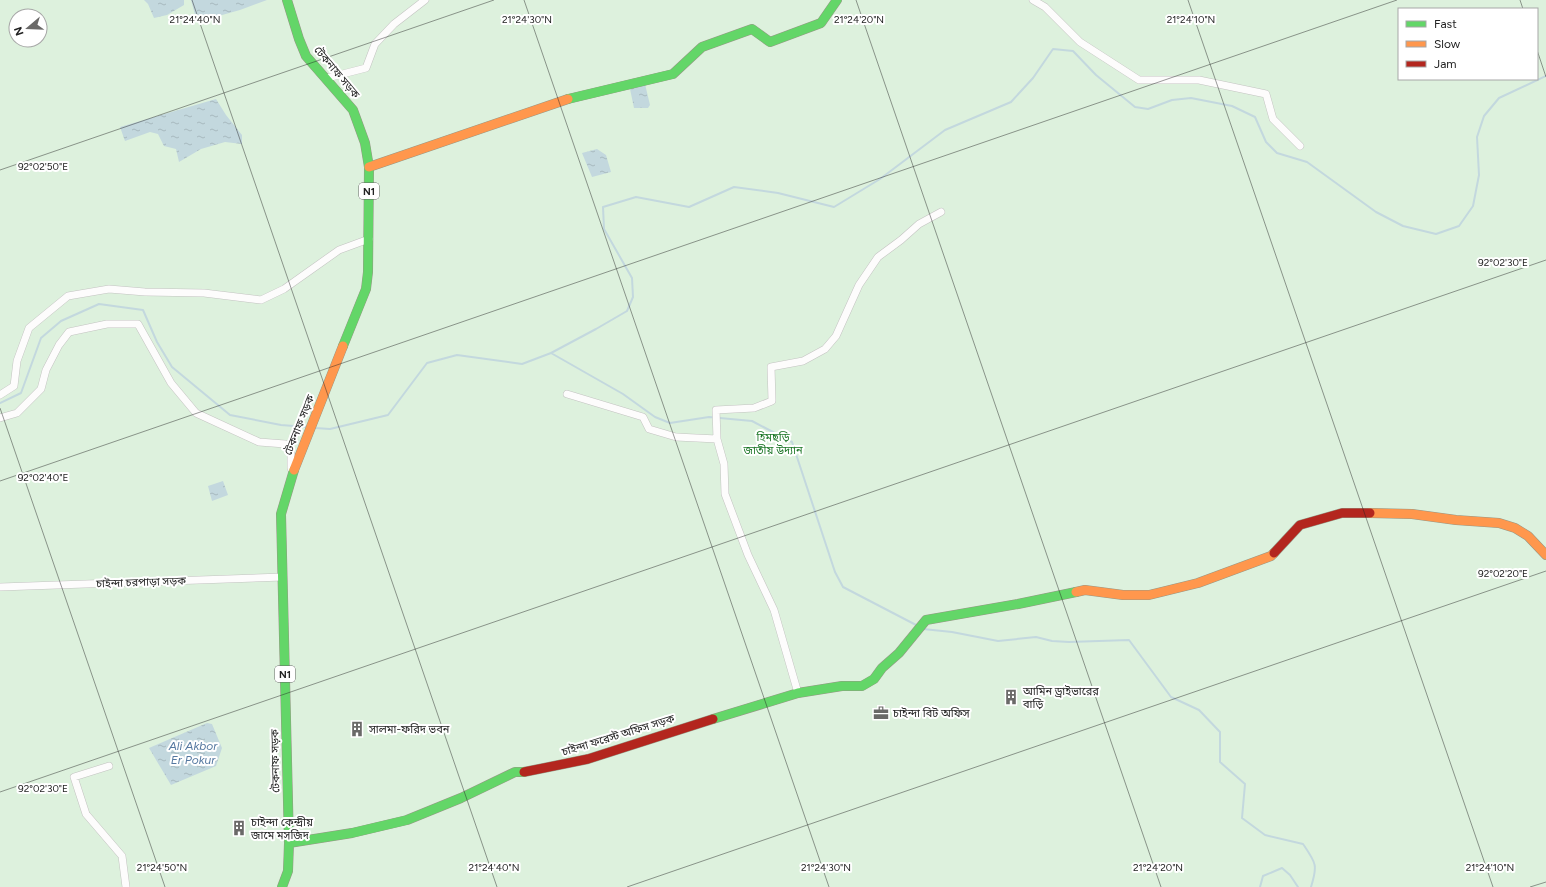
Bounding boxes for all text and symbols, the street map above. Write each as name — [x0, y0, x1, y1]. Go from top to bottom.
north arrow — [8, 8, 48, 48]
legend — [1398, 8, 1538, 80]
text: 21°24'40"N — [170, 13, 220, 26]
text: 21°24'30"N — [502, 13, 552, 26]
text: 21°24'20"N — [834, 13, 884, 26]
text: 21°24'10"N — [1167, 13, 1215, 26]
text: Fast — [1434, 17, 1457, 31]
text: N — [11, 25, 27, 37]
text: Slow — [1434, 37, 1461, 51]
street label: টেকনাফ সড়ক — [311, 44, 362, 101]
text: Jam — [1434, 57, 1457, 71]
text: 92°02'50"E — [18, 160, 68, 173]
road number: N1 — [359, 183, 379, 199]
text: 92°02'30"E — [1478, 256, 1528, 269]
street label: টেকনাফ সড়ক — [281, 393, 317, 457]
park label: হিমছড়ি জাতীয় উদ্যান — [742, 431, 803, 457]
text: 92°02'40"E — [18, 471, 68, 484]
text: 92°02'20"E — [1478, 567, 1528, 580]
street label: চাইন্দা চরপাড়া সড়ক — [95, 574, 186, 591]
road number: N1 — [275, 666, 295, 682]
place label: আমিন ড্রাইভারের বাড়ি — [1022, 685, 1099, 711]
building icon: আমিন ড্রাইভারের বাড়ি — [1002, 688, 1020, 706]
office icon: চাইন্দা বিট অফিস — [872, 704, 890, 722]
place label: চাইন্দা বিট অফিস — [892, 707, 970, 720]
street label: চাইন্দা ফরেস্ট অফিস সড়ক — [559, 712, 676, 759]
building icon: সালমা-ফরিদ ভবন — [348, 720, 366, 738]
place label: সালমা-ফরিদ ভবন — [368, 723, 450, 736]
street label: টেকনাফ সড়ক — [268, 729, 283, 793]
water label: Ali Akbor Er Pokur — [168, 739, 218, 767]
text: 92°02'30"E — [18, 782, 68, 795]
place label: চাইন্দা কেন্দ্রীয় জামে মসজিদ — [250, 816, 313, 842]
building icon: চাইন্দা কেন্দ্রীয় জামে মসজিদ — [230, 819, 248, 837]
text: 21°24'50"N — [137, 861, 187, 874]
text: 21°24'40"N — [469, 861, 519, 874]
text: 21°24'30"N — [801, 861, 851, 874]
text: 21°24'20"N — [1133, 861, 1183, 874]
text: 21°24'10"N — [1466, 861, 1514, 874]

